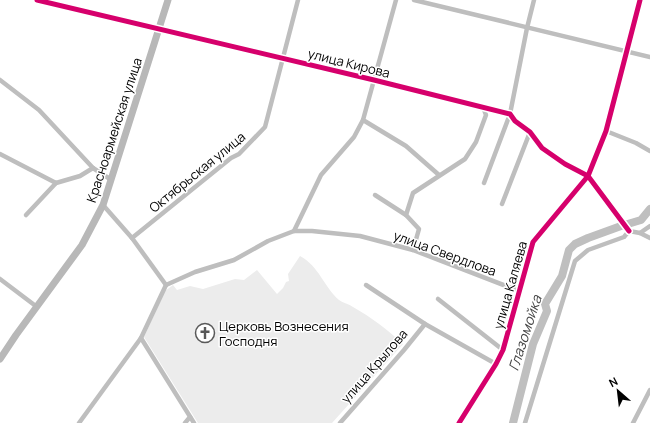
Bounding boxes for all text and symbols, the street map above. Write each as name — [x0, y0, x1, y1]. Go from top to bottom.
street label: улица Кирова — [306, 44, 392, 82]
street label: Красноармейская улица — [82, 55, 146, 205]
street label: Октябрьская улица — [145, 128, 249, 216]
street label: улица Свердлова — [391, 226, 499, 280]
street label: улица Каляева — [489, 239, 531, 331]
water label: Глазомойка — [503, 292, 546, 373]
place label: Церковь Вознесения Господня — [219, 317, 349, 350]
church icon: Церковь Вознесения Господня — [194, 322, 216, 344]
street label: улица Крылова — [337, 325, 411, 407]
north arrow — [598, 371, 638, 411]
text: N — [606, 373, 620, 390]

